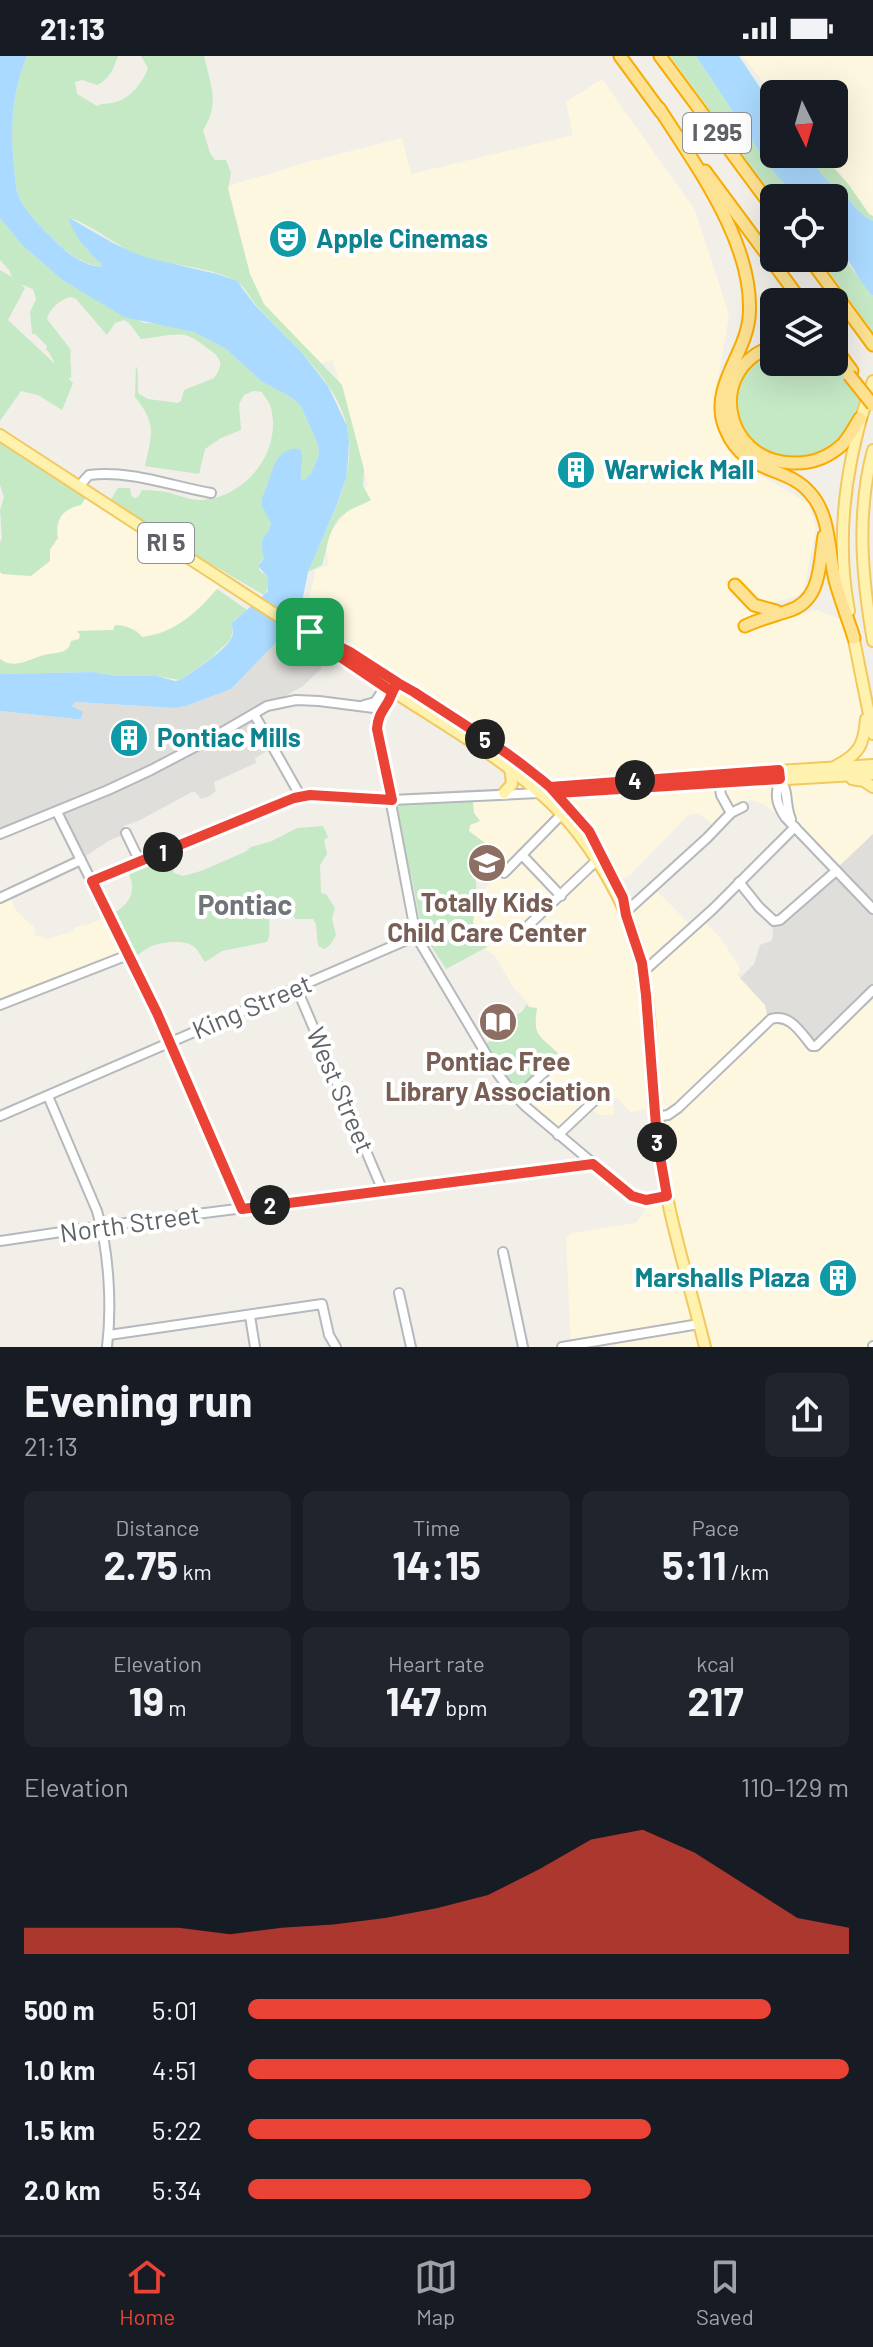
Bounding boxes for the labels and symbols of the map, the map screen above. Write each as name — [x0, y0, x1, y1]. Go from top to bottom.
north arrow — [760, 80, 848, 168]
road number: I 295 — [683, 113, 751, 153]
theatre icon: Apple Cinemas — [267, 218, 309, 260]
place label: Apple Cinemas — [316, 222, 488, 253]
building icon: Warwick Mall — [555, 449, 597, 491]
place label: Warwick Mall — [604, 453, 754, 484]
road number: RI 5 — [138, 523, 194, 563]
pin — [276, 598, 344, 666]
building icon: Pontiac Mills — [108, 717, 150, 759]
pin: 5 — [465, 719, 505, 759]
place label: Pontiac Mills — [157, 721, 301, 752]
pin: 4 — [615, 760, 655, 800]
pin: 1 — [143, 832, 183, 872]
school or university icon: Totally Kids Child Care Center — [466, 842, 508, 884]
place label: Totally Kids Child Care Center — [387, 886, 587, 947]
district label: Pontiac — [198, 887, 292, 921]
street label: King Street — [187, 967, 316, 1045]
library icon: Pontiac Free Library Association — [477, 1001, 519, 1043]
street label: West Street — [301, 1022, 382, 1157]
place label: Pontiac Free Library Association — [385, 1045, 611, 1106]
pin: 3 — [637, 1122, 677, 1162]
pin: 2 — [250, 1185, 290, 1225]
street label: North Street — [58, 1197, 202, 1248]
building icon: Marshalls Plaza — [817, 1257, 859, 1299]
place label: Marshalls Plaza — [635, 1261, 810, 1292]

